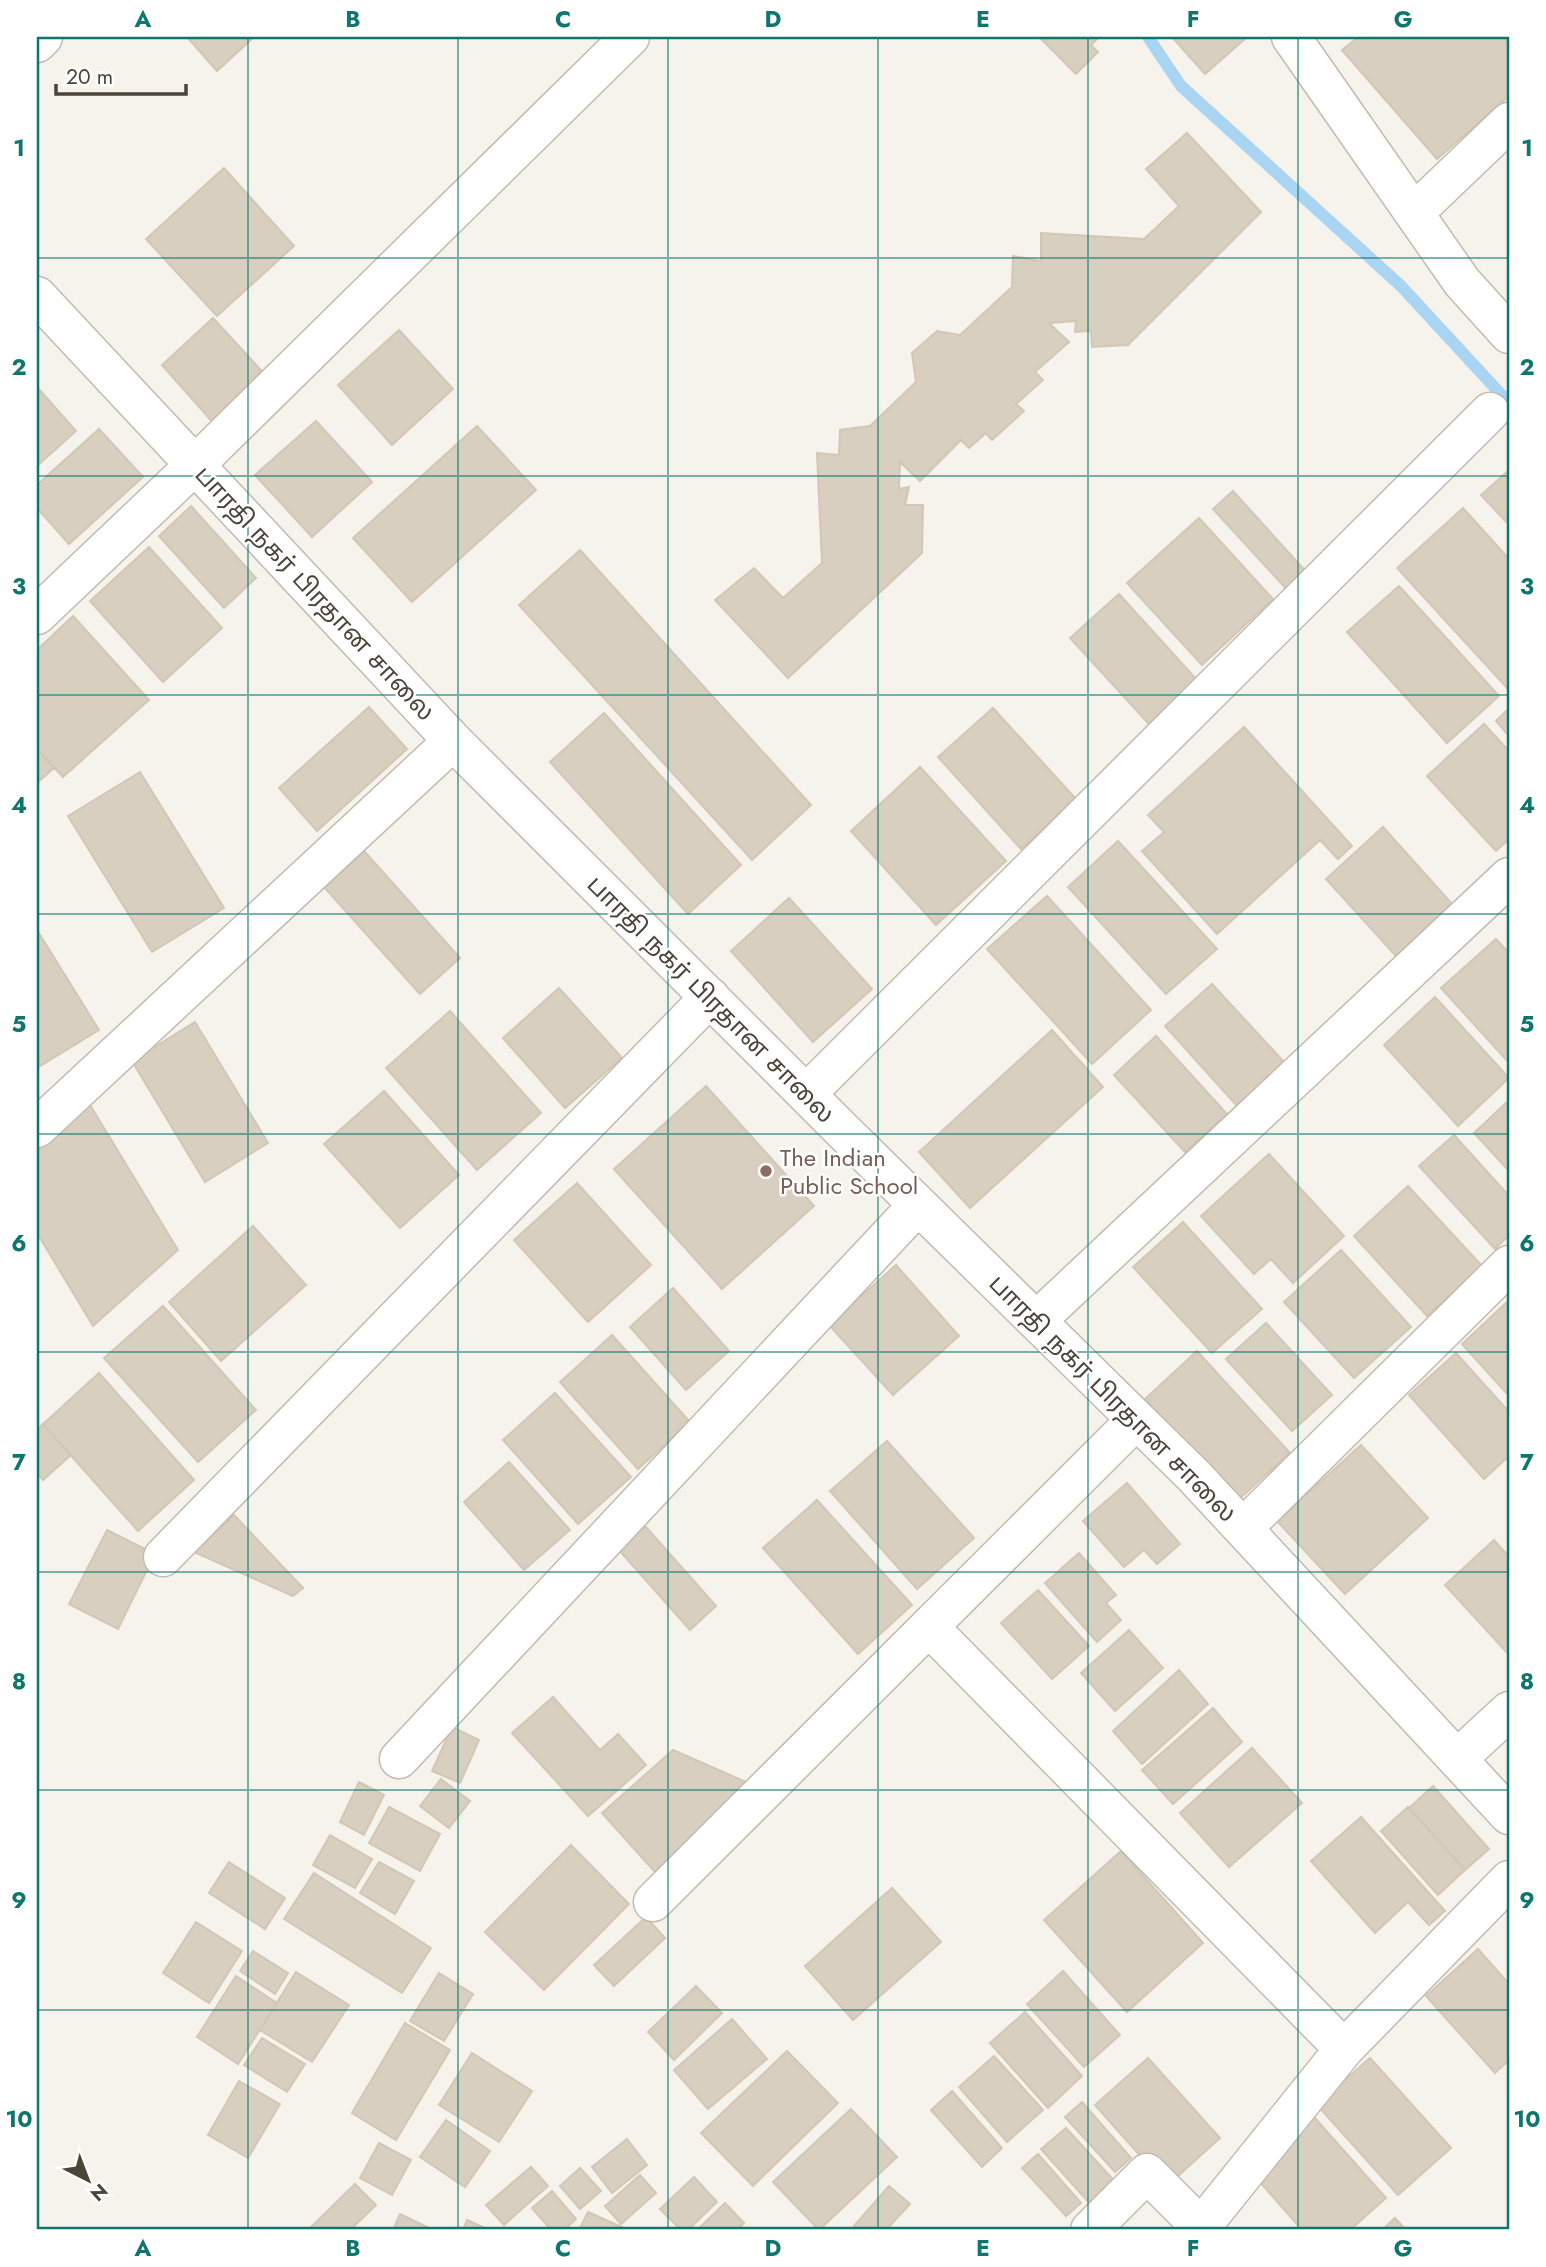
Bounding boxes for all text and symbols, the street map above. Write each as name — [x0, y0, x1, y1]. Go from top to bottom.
text: A — [134, 2, 152, 36]
text: B — [345, 2, 361, 36]
text: C — [555, 2, 571, 36]
text: D — [765, 2, 782, 36]
text: E — [976, 2, 990, 36]
text: F — [1187, 2, 1199, 36]
text: G — [1394, 2, 1412, 36]
scale bar — [56, 52, 186, 96]
text: 20 m — [66, 62, 113, 92]
text: 1 — [13, 131, 25, 165]
text: 1 — [1521, 131, 1533, 165]
text: 2 — [11, 350, 27, 384]
text: 2 — [1519, 350, 1535, 384]
street label: பாரதி நகர் பிரதான சாலை — [187, 458, 443, 728]
text: 3 — [12, 569, 26, 603]
text: 3 — [1520, 569, 1534, 603]
text: 4 — [11, 788, 27, 822]
text: 4 — [1519, 788, 1535, 822]
street label: பாரதி நகர் பிரதான சாலை — [579, 867, 843, 1131]
text: 5 — [12, 1007, 26, 1041]
text: 5 — [1520, 1007, 1534, 1041]
place label: The Indian Public School — [780, 1140, 918, 1203]
marker: The Indian Public School — [758, 1163, 774, 1179]
text: 6 — [11, 1226, 27, 1260]
text: 6 — [1519, 1226, 1535, 1260]
street label: பாரதி நகர் பிரதான சாலை — [981, 1266, 1245, 1530]
text: 7 — [12, 1445, 26, 1479]
text: 7 — [1520, 1445, 1534, 1479]
text: 8 — [12, 1664, 26, 1698]
text: 8 — [1520, 1664, 1534, 1698]
text: 9 — [11, 1883, 27, 1917]
text: 9 — [1519, 1883, 1535, 1917]
text: 10 — [6, 2102, 32, 2136]
text: 10 — [1514, 2102, 1540, 2136]
north arrow — [52, 2144, 122, 2214]
text: N — [84, 2177, 114, 2207]
text: A — [134, 2231, 152, 2265]
text: B — [345, 2231, 361, 2265]
text: C — [555, 2231, 571, 2265]
text: D — [765, 2231, 782, 2265]
text: E — [976, 2231, 990, 2265]
text: F — [1187, 2231, 1199, 2265]
text: G — [1394, 2231, 1412, 2265]

